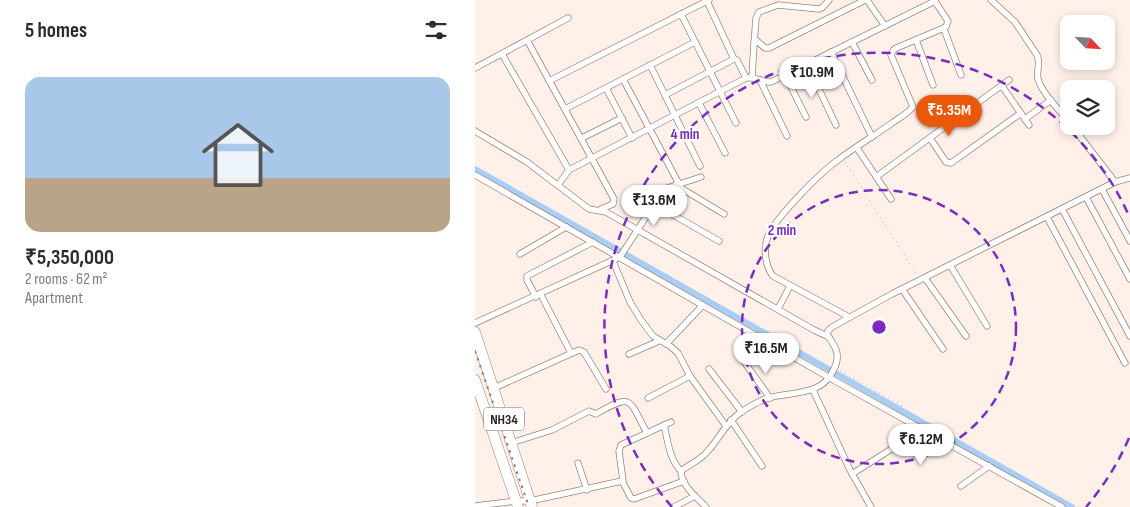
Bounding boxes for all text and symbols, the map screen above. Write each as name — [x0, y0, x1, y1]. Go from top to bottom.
north arrow — [1060, 15, 1115, 70]
map controls — [1060, 15, 1115, 135]
icon: filters — [422, 16, 450, 44]
text: 5 homes — [25, 18, 87, 43]
pin: ₹10.9M — [771, 56, 853, 99]
text: ₹10.9M — [790, 63, 834, 82]
button: layers — [1060, 80, 1115, 135]
pin: ₹5.35M — [908, 94, 990, 137]
text: ₹5.35M — [927, 101, 971, 120]
icon: home — [193, 110, 283, 200]
text: 4 min — [671, 125, 699, 144]
pin: ₹13.6M — [613, 184, 695, 227]
text: ₹13.6M — [632, 191, 676, 210]
text: 2 min — [768, 221, 796, 240]
text: ₹5,350,000 — [25, 245, 114, 270]
text: 2 rooms · 62 m² — [25, 270, 108, 289]
text: Apartment — [25, 289, 83, 308]
centre of rings — [870, 318, 888, 336]
pin: ₹16.5M — [725, 332, 807, 375]
text: ₹16.5M — [744, 339, 788, 358]
road number: NH34 — [484, 408, 524, 430]
pin: ₹6.12M — [880, 424, 962, 466]
text: ₹6.12M — [899, 430, 943, 449]

